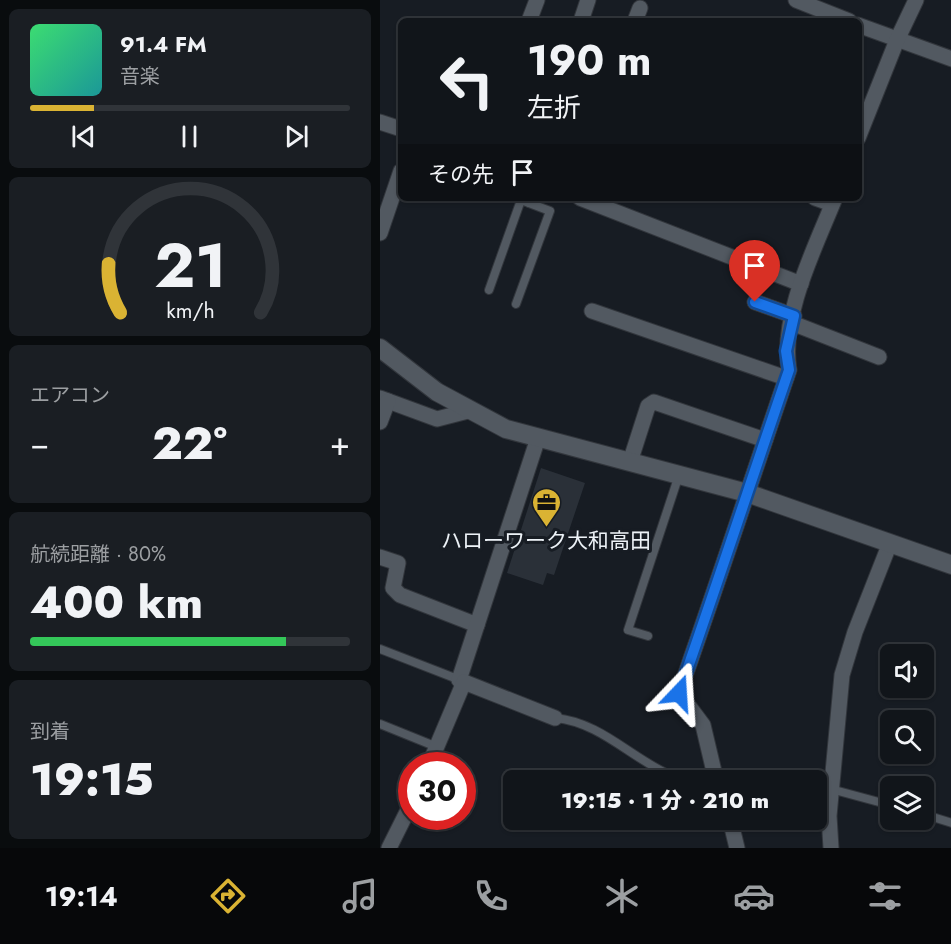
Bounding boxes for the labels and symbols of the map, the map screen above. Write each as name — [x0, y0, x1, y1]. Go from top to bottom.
pin — [729, 240, 780, 302]
office icon: ハローワーク大和高田 — [530, 486, 562, 528]
place label: ハローワーク大和高田 — [441, 526, 651, 556]
position arrow — [647, 661, 711, 725]
speed limit sign: 30 — [398, 752, 476, 830]

